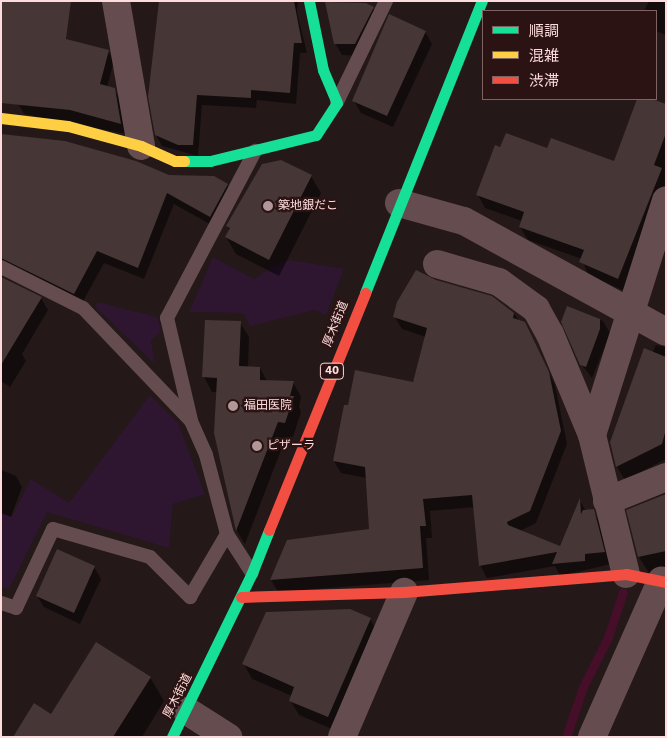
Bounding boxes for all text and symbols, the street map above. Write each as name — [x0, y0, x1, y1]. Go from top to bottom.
legend — [482, 10, 657, 100]
text: 順調 — [529, 22, 559, 40]
text: 混雑 — [529, 47, 559, 65]
text: 渋滞 — [529, 72, 559, 90]
place label: 築地銀だこ — [278, 199, 338, 213]
marker: 築地銀だこ — [262, 200, 274, 212]
street label: 厚木街道 — [320, 299, 352, 349]
road number: 40 — [320, 362, 344, 380]
marker: 福田医院 — [226, 399, 240, 413]
place label: 福田医院 — [244, 399, 292, 413]
place label: ピザーラ — [267, 439, 315, 453]
marker: ピザーラ — [251, 440, 263, 452]
street label: 厚木街道 — [161, 671, 195, 721]

